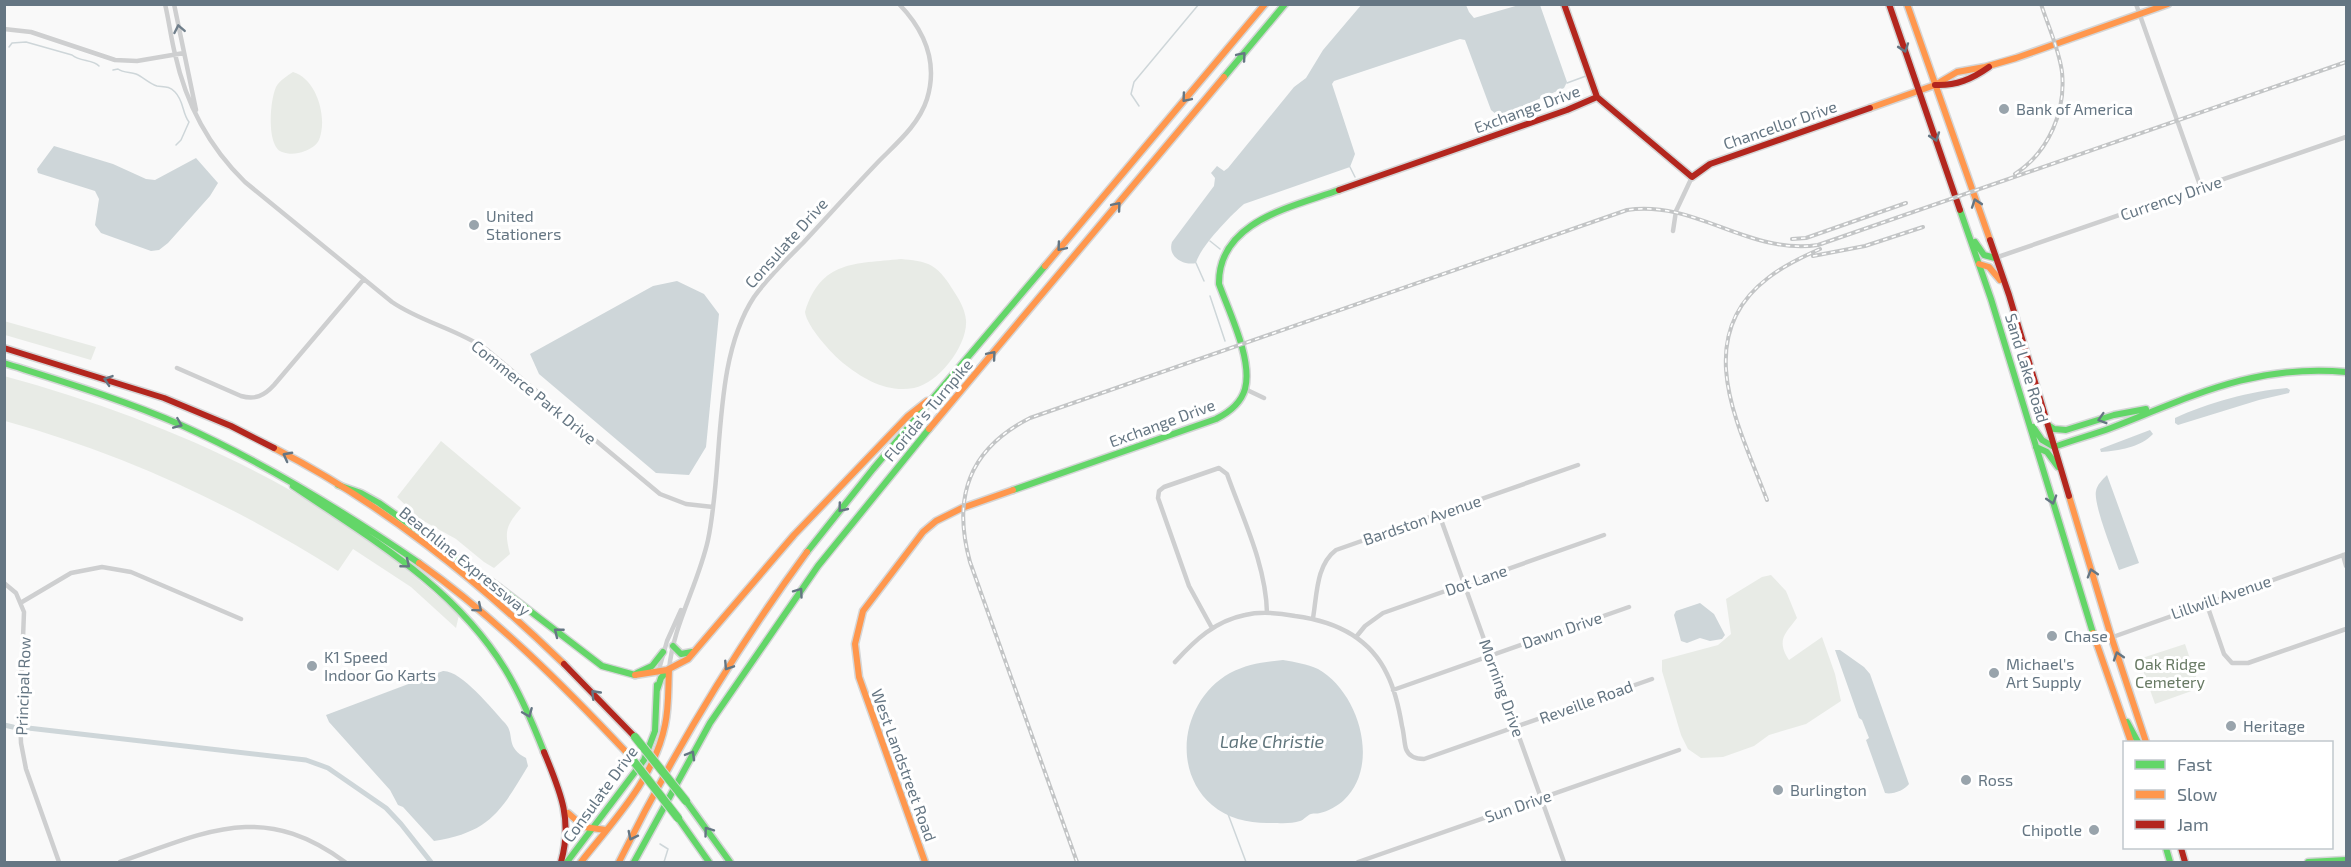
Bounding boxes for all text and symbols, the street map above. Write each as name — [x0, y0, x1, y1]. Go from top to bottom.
one-way arrow — [173, 24, 186, 34]
one-way arrow — [1896, 42, 1909, 53]
one-way arrow — [1235, 52, 1246, 63]
street label: Exchange Drive — [1471, 81, 1582, 137]
one-way arrow — [1183, 91, 1194, 102]
street label: Chancellor Drive — [1720, 96, 1839, 153]
place label: Bank of America — [2016, 99, 2133, 118]
marker: Bank of America — [1997, 102, 2011, 116]
one-way arrow — [1927, 131, 1940, 142]
street label: Currency Drive — [2118, 171, 2224, 224]
street label: Consulate Drive — [740, 194, 831, 292]
one-way arrow — [1971, 198, 1984, 209]
one-way arrow — [1109, 202, 1120, 213]
place label: United Stationers — [486, 206, 561, 243]
marker: United Stationers — [467, 218, 481, 232]
one-way arrow — [1057, 240, 1068, 251]
street label: Sand Lake Road — [2002, 311, 2053, 425]
street label: Commerce Park Drive — [468, 335, 601, 448]
one-way arrow — [984, 351, 995, 362]
street label: Florida's Turnpike — [879, 355, 976, 465]
one-way arrow — [103, 375, 114, 388]
street label: Exchange Drive — [1106, 395, 1217, 451]
one-way arrow — [2097, 412, 2108, 424]
one-way arrow — [172, 417, 183, 429]
one-way arrow — [283, 452, 293, 463]
street label: Bardston Avenue — [1360, 490, 1483, 549]
one-way arrow — [2045, 494, 2057, 505]
one-way arrow — [838, 501, 849, 512]
street label: Beachline Expressway — [396, 502, 535, 620]
one-way arrow — [399, 556, 410, 567]
street label: Dot Lane — [1442, 560, 1509, 599]
one-way arrow — [2087, 568, 2099, 579]
street label: Lillwill Avenue — [2168, 571, 2273, 623]
one-way arrow — [791, 588, 802, 599]
one-way arrow — [471, 600, 482, 611]
street label: Dawn Drive — [1519, 607, 1604, 652]
place label: Chase — [2064, 626, 2108, 645]
one-way arrow — [553, 629, 564, 640]
marker: Chase — [2045, 629, 2059, 643]
street label: Principal Row — [11, 636, 34, 736]
street label: Morning Drive — [1476, 636, 1529, 739]
place label: K1 Speed Indoor Go Karts — [324, 647, 436, 684]
one-way arrow — [2112, 651, 2125, 662]
place label: Michael's Art Supply — [2006, 654, 2082, 691]
park label: Oak Ridge Cemetery — [2134, 654, 2206, 691]
marker: K1 Speed Indoor Go Karts — [305, 659, 319, 673]
one-way arrow — [724, 659, 735, 670]
marker: Michael's Art Supply — [1987, 666, 2001, 680]
street label: Reveille Road — [1537, 676, 1635, 727]
street label: West Landstreet Road — [868, 686, 941, 844]
one-way arrow — [591, 691, 602, 701]
one-way arrow — [521, 707, 533, 718]
place label: Heritage — [2243, 716, 2305, 735]
marker: Heritage — [2224, 719, 2238, 733]
water label: Lake Christie — [1220, 730, 1325, 752]
legend — [2123, 741, 2333, 849]
street label: Consulate Drive — [558, 742, 641, 846]
one-way arrow — [684, 751, 695, 761]
text: Fast — [2177, 753, 2212, 775]
place label: Ross — [1978, 770, 2013, 789]
marker: Ross — [1959, 773, 1973, 787]
place label: Burlington — [1790, 780, 1867, 799]
marker: Burlington — [1771, 783, 1785, 797]
text: Slow — [2177, 783, 2218, 805]
street label: Sun Drive — [1482, 785, 1554, 826]
text: Jam — [2177, 813, 2209, 835]
place label: Chipotle — [2022, 820, 2082, 839]
marker: Chipotle — [2087, 823, 2101, 837]
one-way arrow — [704, 827, 715, 838]
one-way arrow — [627, 829, 639, 840]

